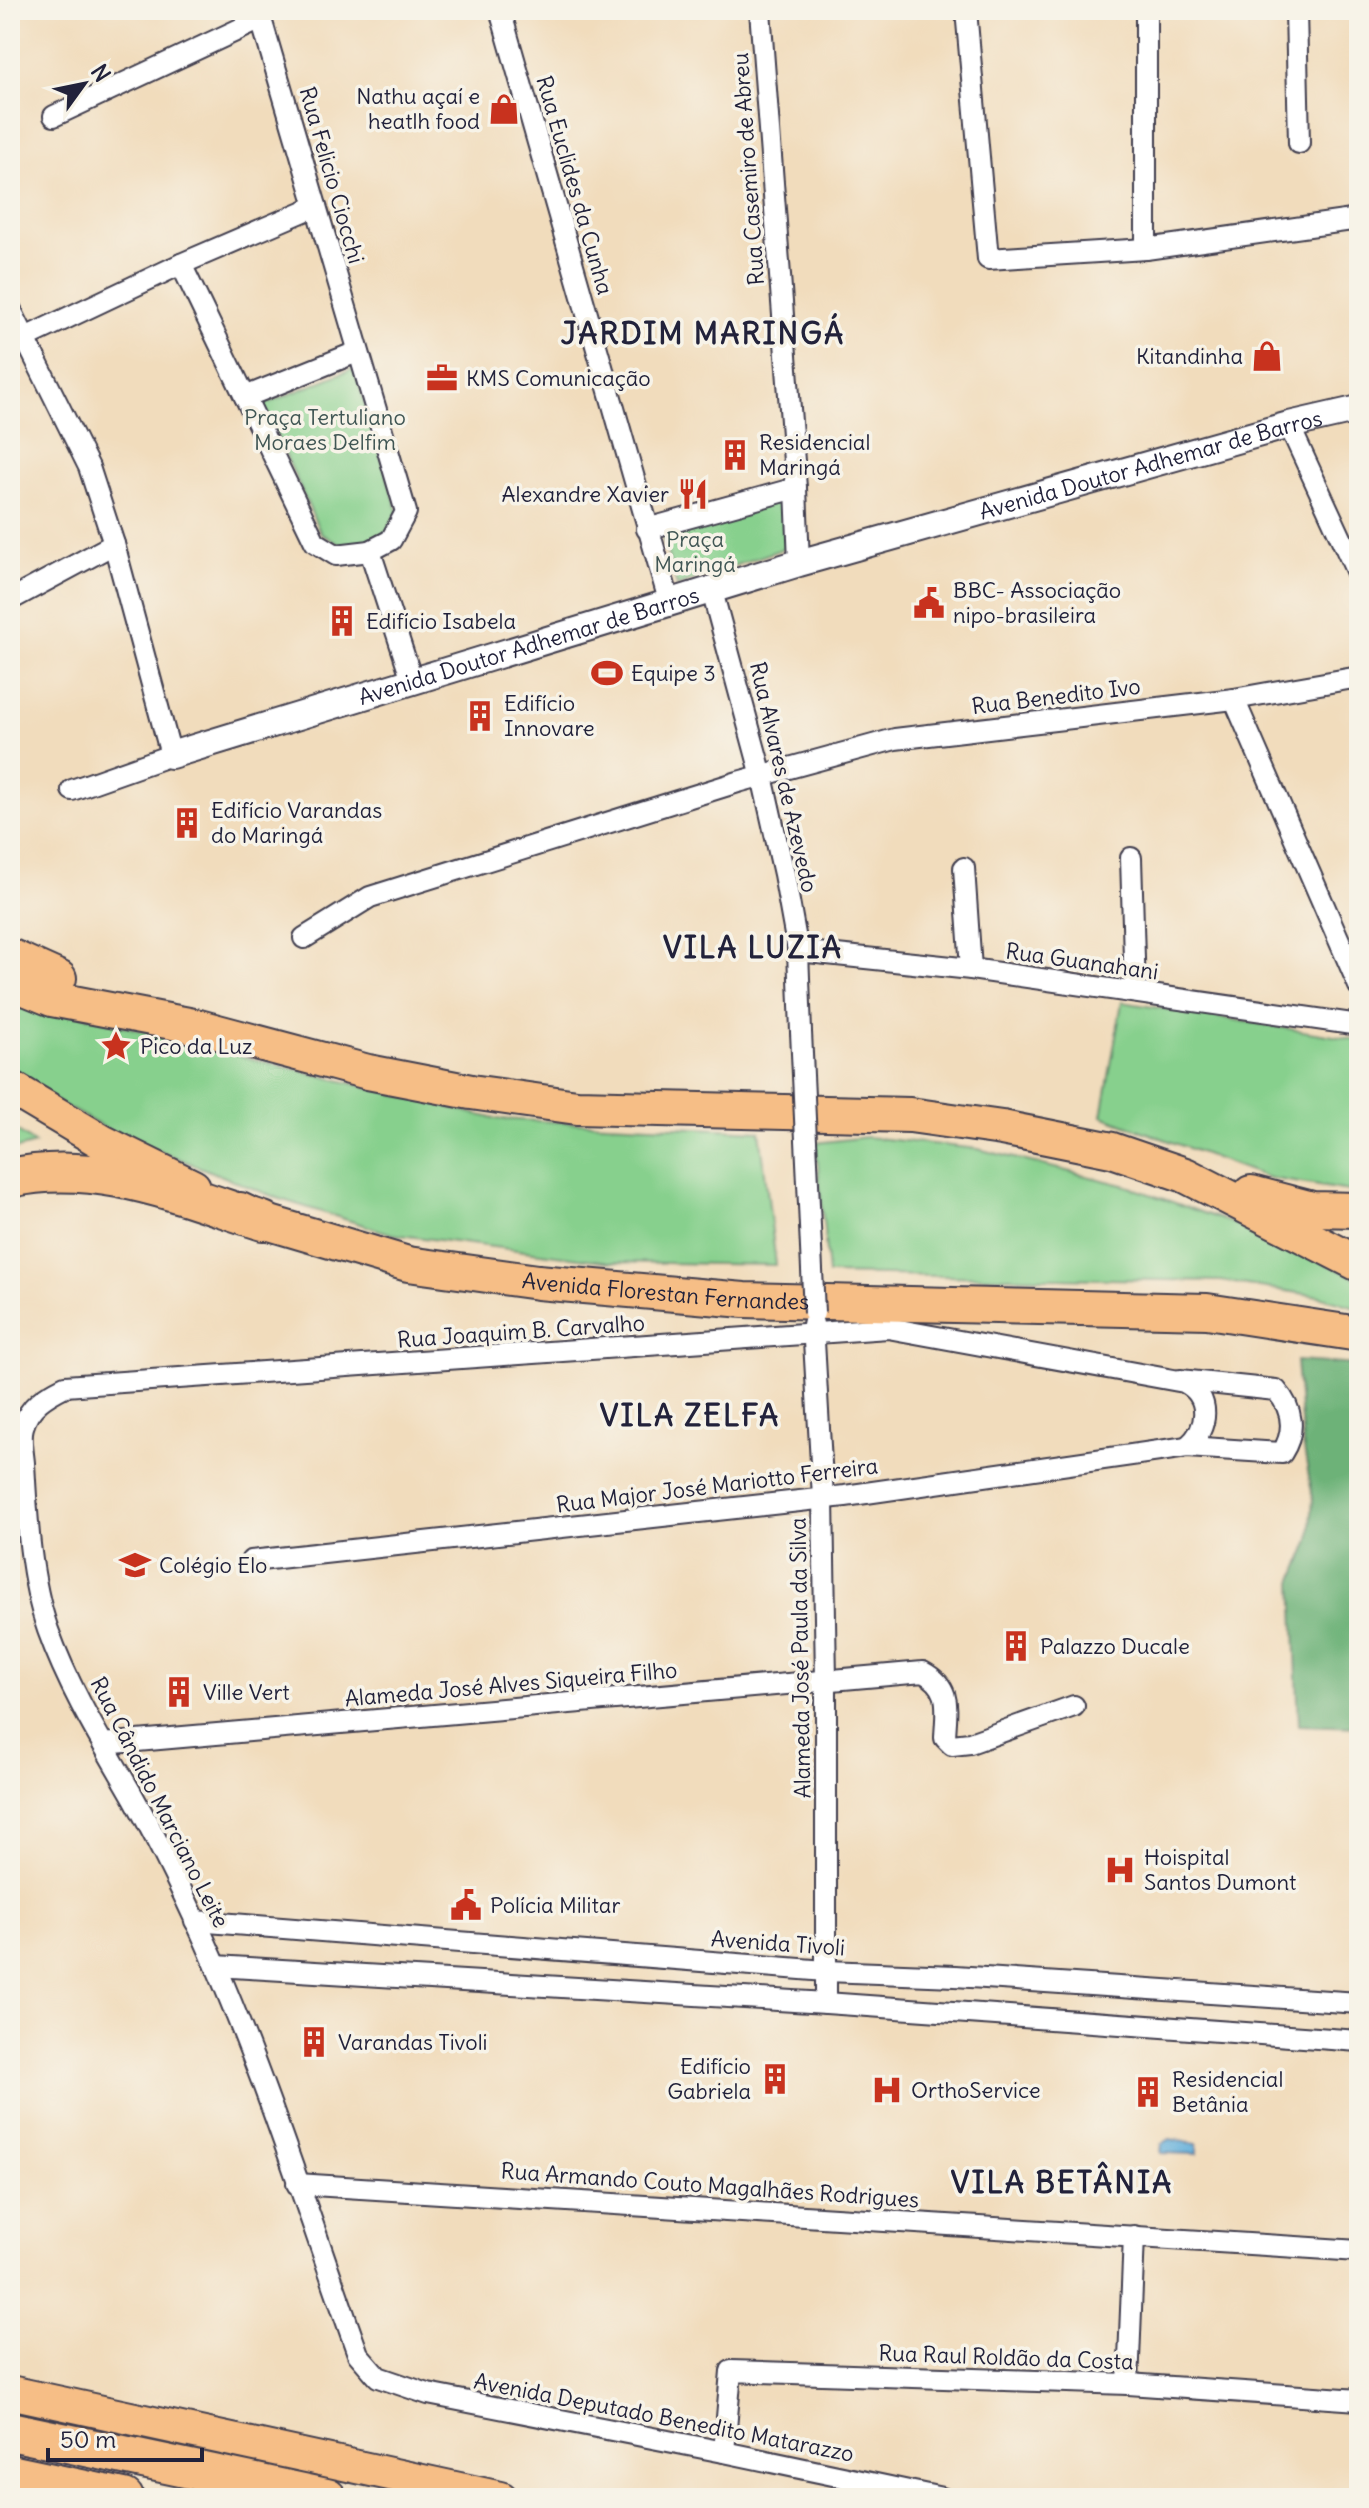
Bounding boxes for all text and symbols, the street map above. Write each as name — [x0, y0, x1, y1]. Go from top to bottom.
north arrow — [44, 44, 124, 124]
street label: Rua Casemiro de Abreu — [726, 52, 770, 286]
text: N — [85, 59, 117, 87]
street label: Rua Euclides da Cunha — [530, 72, 620, 298]
place label: Nathu açaí e heatlh food — [356, 82, 480, 135]
street label: Rua Felicio Ciocchi — [293, 83, 371, 267]
shop icon: Nathu açaí e heatlh food — [487, 92, 521, 126]
district label: JARDIM MARINGÁ — [561, 312, 845, 352]
shop icon: Kitandinha — [1250, 339, 1284, 373]
place label: Kitandinha — [1136, 342, 1243, 370]
office icon: KMS Comunicação — [425, 361, 459, 395]
place label: KMS Comunicação — [466, 364, 651, 392]
park label: Praça Tertuliano Moraes Delfim — [244, 403, 406, 456]
street label: Avenida Doutor Adhemar de Barros — [976, 404, 1325, 526]
place label: Residencial Maringá — [759, 428, 870, 481]
building icon: Residencial Maringá — [718, 438, 752, 472]
restaurant icon: Alexandre Xavier — [676, 477, 710, 511]
place label: Alexandre Xavier — [501, 480, 669, 508]
park label: Praça Maringá — [654, 525, 736, 578]
place label: BBC- Associação nipo-brasileira — [953, 576, 1121, 629]
street label: Avenida Doutor Adhemar de Barros — [355, 580, 702, 711]
public building icon: BBC- Associação nipo-brasileira — [912, 586, 946, 620]
building icon: Edifício Isabela — [325, 604, 359, 638]
place label: Edifício Isabela — [366, 607, 516, 635]
sports icon: Equipe 3 — [590, 656, 624, 690]
place label: Equipe 3 — [631, 659, 716, 687]
street label: Rua Alvares de Azevedo — [744, 659, 824, 895]
street label: Rua Benedito Ivo — [970, 672, 1142, 720]
place label: Edifício Innovare — [504, 689, 595, 742]
building icon: Edifício Innovare — [463, 699, 497, 733]
place label: Edifício Varandas do Maringá — [211, 796, 382, 849]
building icon: Edifício Varandas do Maringá — [170, 806, 204, 840]
district label: VILA LUZIA — [663, 928, 843, 966]
street label: Rua Guanahani — [1004, 936, 1160, 986]
place icon: Pico da Luz — [99, 1029, 133, 1063]
place label: Pico da Luz — [140, 1032, 253, 1060]
street label: Avenida Florestan Fernandes — [520, 1266, 809, 1316]
street label: Rua Joaquim B. Carvalho — [396, 1308, 646, 1354]
district label: VILA ZELFA — [600, 1396, 780, 1434]
street label: Rua Major José Mariotto Ferreira — [554, 1451, 880, 1519]
street label: Alameda José Paula da Silva — [784, 1517, 816, 1799]
school or university icon: Colégio Elo — [118, 1548, 152, 1582]
place label: Colégio Elo — [159, 1551, 267, 1579]
building icon: Palazzo Ducale — [999, 1629, 1033, 1663]
place label: Palazzo Ducale — [1040, 1632, 1190, 1660]
street label: Alameda José Alves Siqueira Filho — [344, 1656, 678, 1712]
street label: Rua Cândido Marciano Leite — [85, 1672, 235, 1932]
building icon: Ville Vert — [162, 1675, 196, 1709]
place label: Ville Vert — [203, 1678, 290, 1706]
place label: Hoispital Santos Dumont — [1144, 1843, 1296, 1896]
hospital icon: Hoispital Santos Dumont — [1103, 1853, 1137, 1887]
public building icon: Polícia Militar — [449, 1888, 483, 1922]
place label: Polícia Militar — [490, 1891, 620, 1919]
street label: Avenida Tivoli — [710, 1924, 846, 1962]
building icon: Varandas Tivoli — [297, 2025, 331, 2059]
place label: Varandas Tivoli — [338, 2028, 488, 2056]
place label: Edifício Gabriela — [667, 2052, 751, 2105]
building icon: Edifício Gabriela — [758, 2062, 792, 2096]
place label: Residencial Betânia — [1172, 2065, 1283, 2118]
hospital icon: OrthoService — [870, 2073, 904, 2107]
building icon: Residencial Betânia — [1131, 2075, 1165, 2109]
place label: OrthoService — [911, 2076, 1041, 2104]
street label: Rua Armando Couto Magalhães Rodrigues — [500, 2156, 920, 2214]
district label: VILA BETÂNIA — [951, 2161, 1173, 2201]
street label: Rua Raul Roldão da Costa — [878, 2339, 1134, 2375]
street label: Avenida Deputado Benedito Matarazzo — [472, 2366, 856, 2468]
scale bar — [48, 2412, 202, 2462]
text: 50 m — [60, 2424, 116, 2454]

